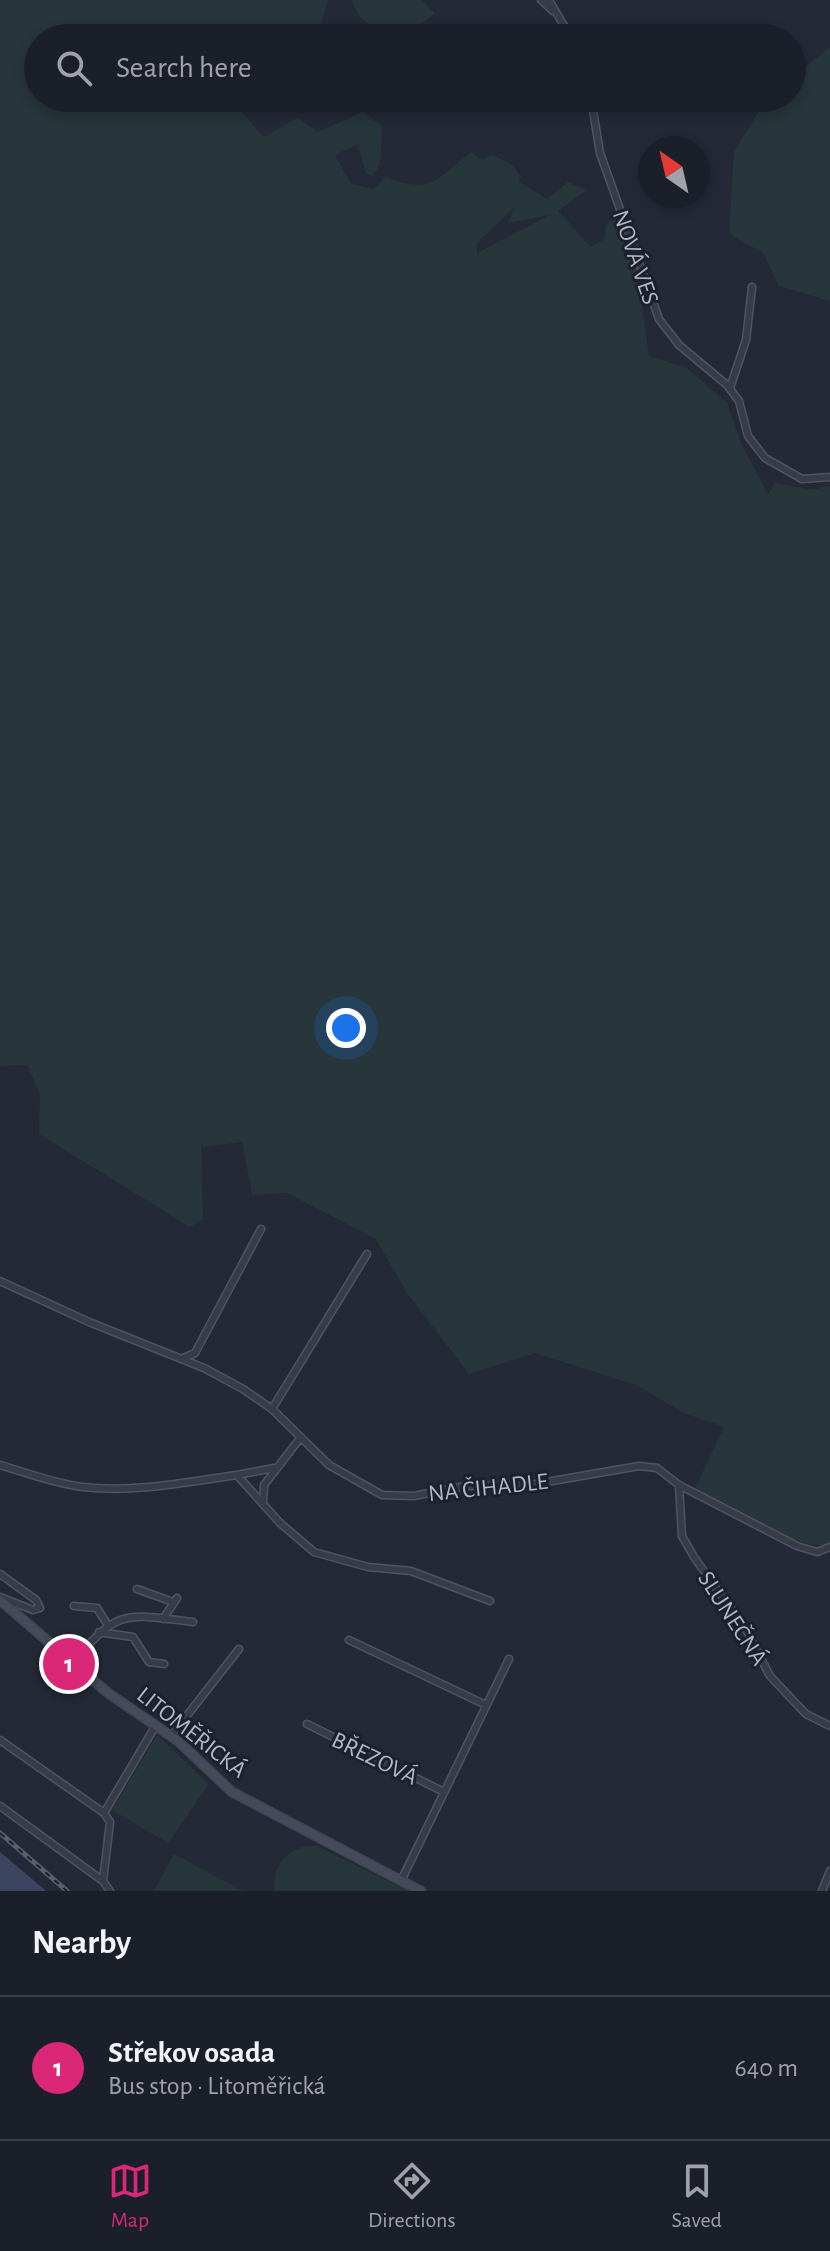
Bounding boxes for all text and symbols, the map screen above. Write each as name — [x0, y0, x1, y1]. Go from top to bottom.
search box — [24, 24, 806, 112]
icon: search — [52, 46, 96, 90]
text: Search here — [116, 53, 252, 83]
north arrow — [638, 136, 710, 208]
street label: NOVÁ VES — [608, 206, 664, 308]
your location — [326, 1008, 366, 1048]
street label: NA ČIHADLE — [427, 1469, 550, 1506]
street label: SLUNEČNÁ — [693, 1566, 773, 1670]
pin: 1 — [43, 1634, 95, 1694]
street label: LITOMĚŘICKÁ — [132, 1681, 252, 1783]
street label: BŘEZOVÁ — [328, 1726, 422, 1790]
text: Nearby — [32, 1926, 131, 1960]
text: Střekov osada — [108, 2038, 275, 2068]
text: 1 — [53, 2055, 63, 2081]
text: 640 m — [734, 2055, 798, 2081]
text: Bus stop · Litoměřická — [108, 2073, 326, 2099]
tab: Map — [108, 2159, 152, 2233]
tab: Directions — [368, 2159, 456, 2233]
tab: Saved — [672, 2159, 722, 2233]

